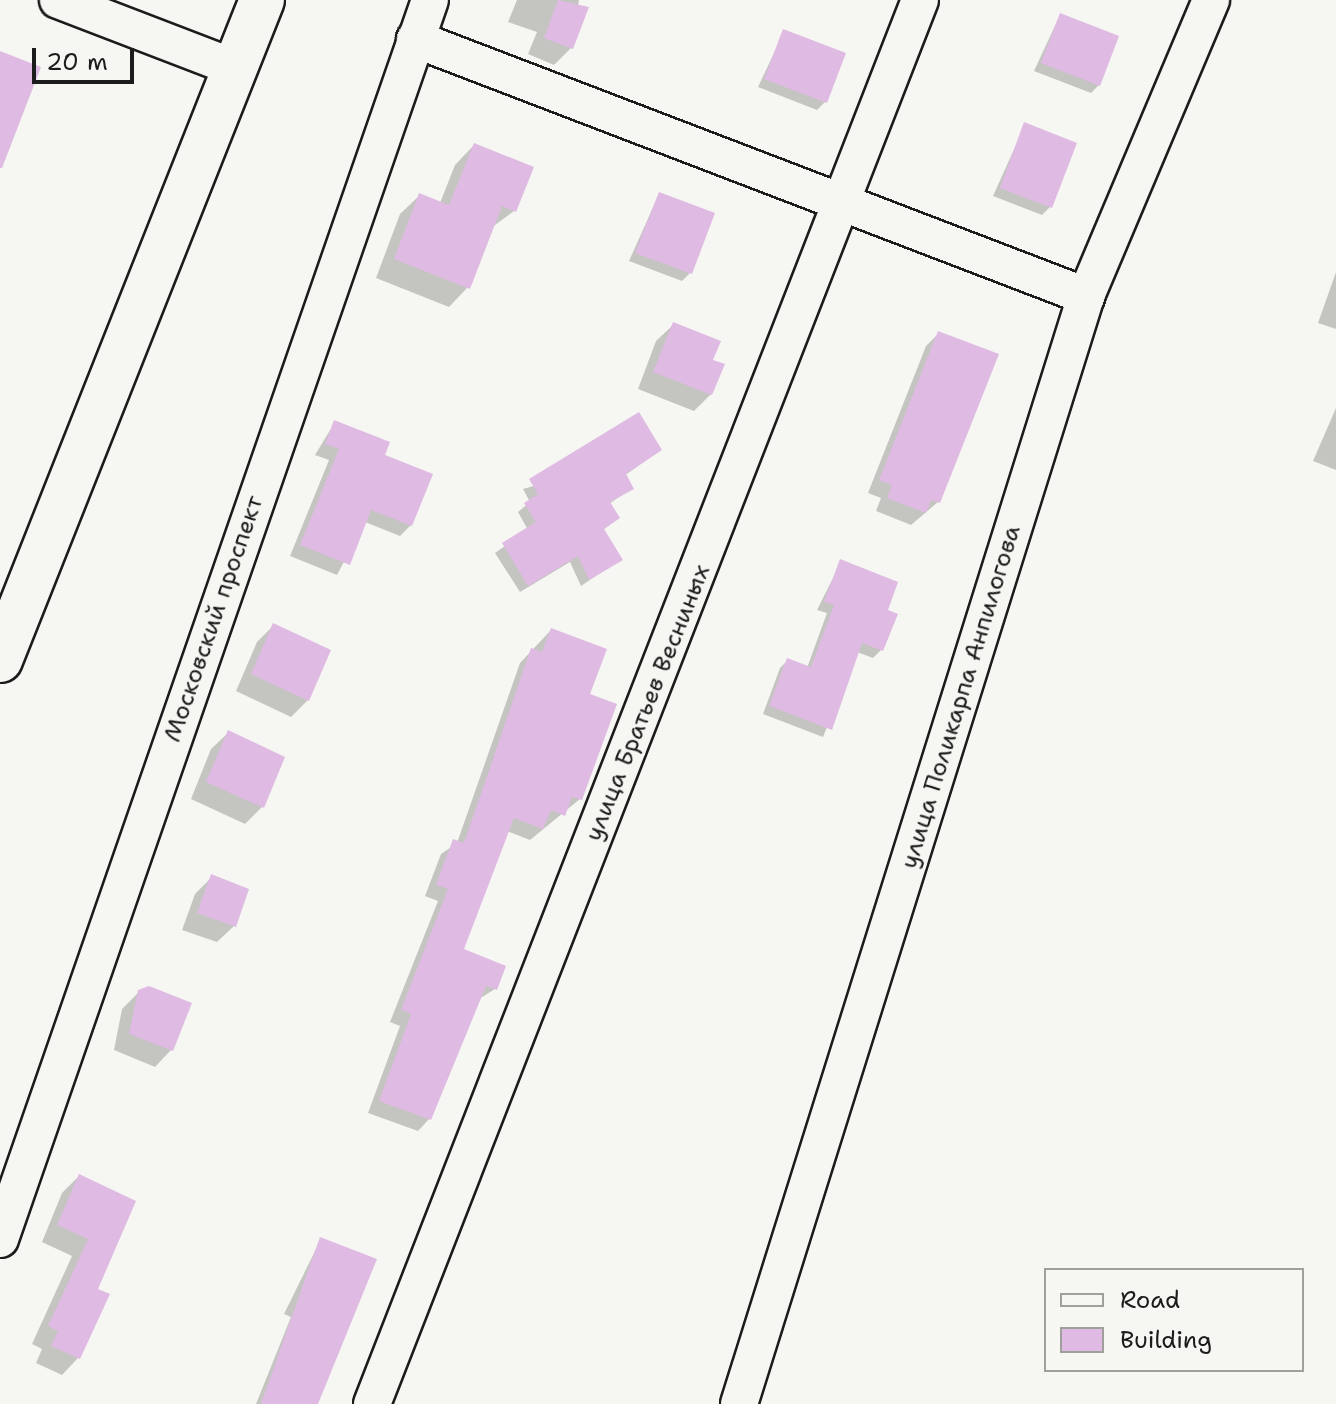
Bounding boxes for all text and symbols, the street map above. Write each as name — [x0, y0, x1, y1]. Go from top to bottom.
scale bar — [36, 32, 138, 82]
text: 20 m — [46, 46, 108, 78]
street label: Московский проспект — [158, 492, 270, 746]
street label: улица Поликарпа Анпилогова — [895, 522, 1027, 872]
street label: улица Братьев Весниных — [579, 561, 717, 845]
legend — [1044, 1268, 1304, 1372]
text: Road — [1120, 1284, 1180, 1316]
text: Building — [1120, 1324, 1212, 1356]

